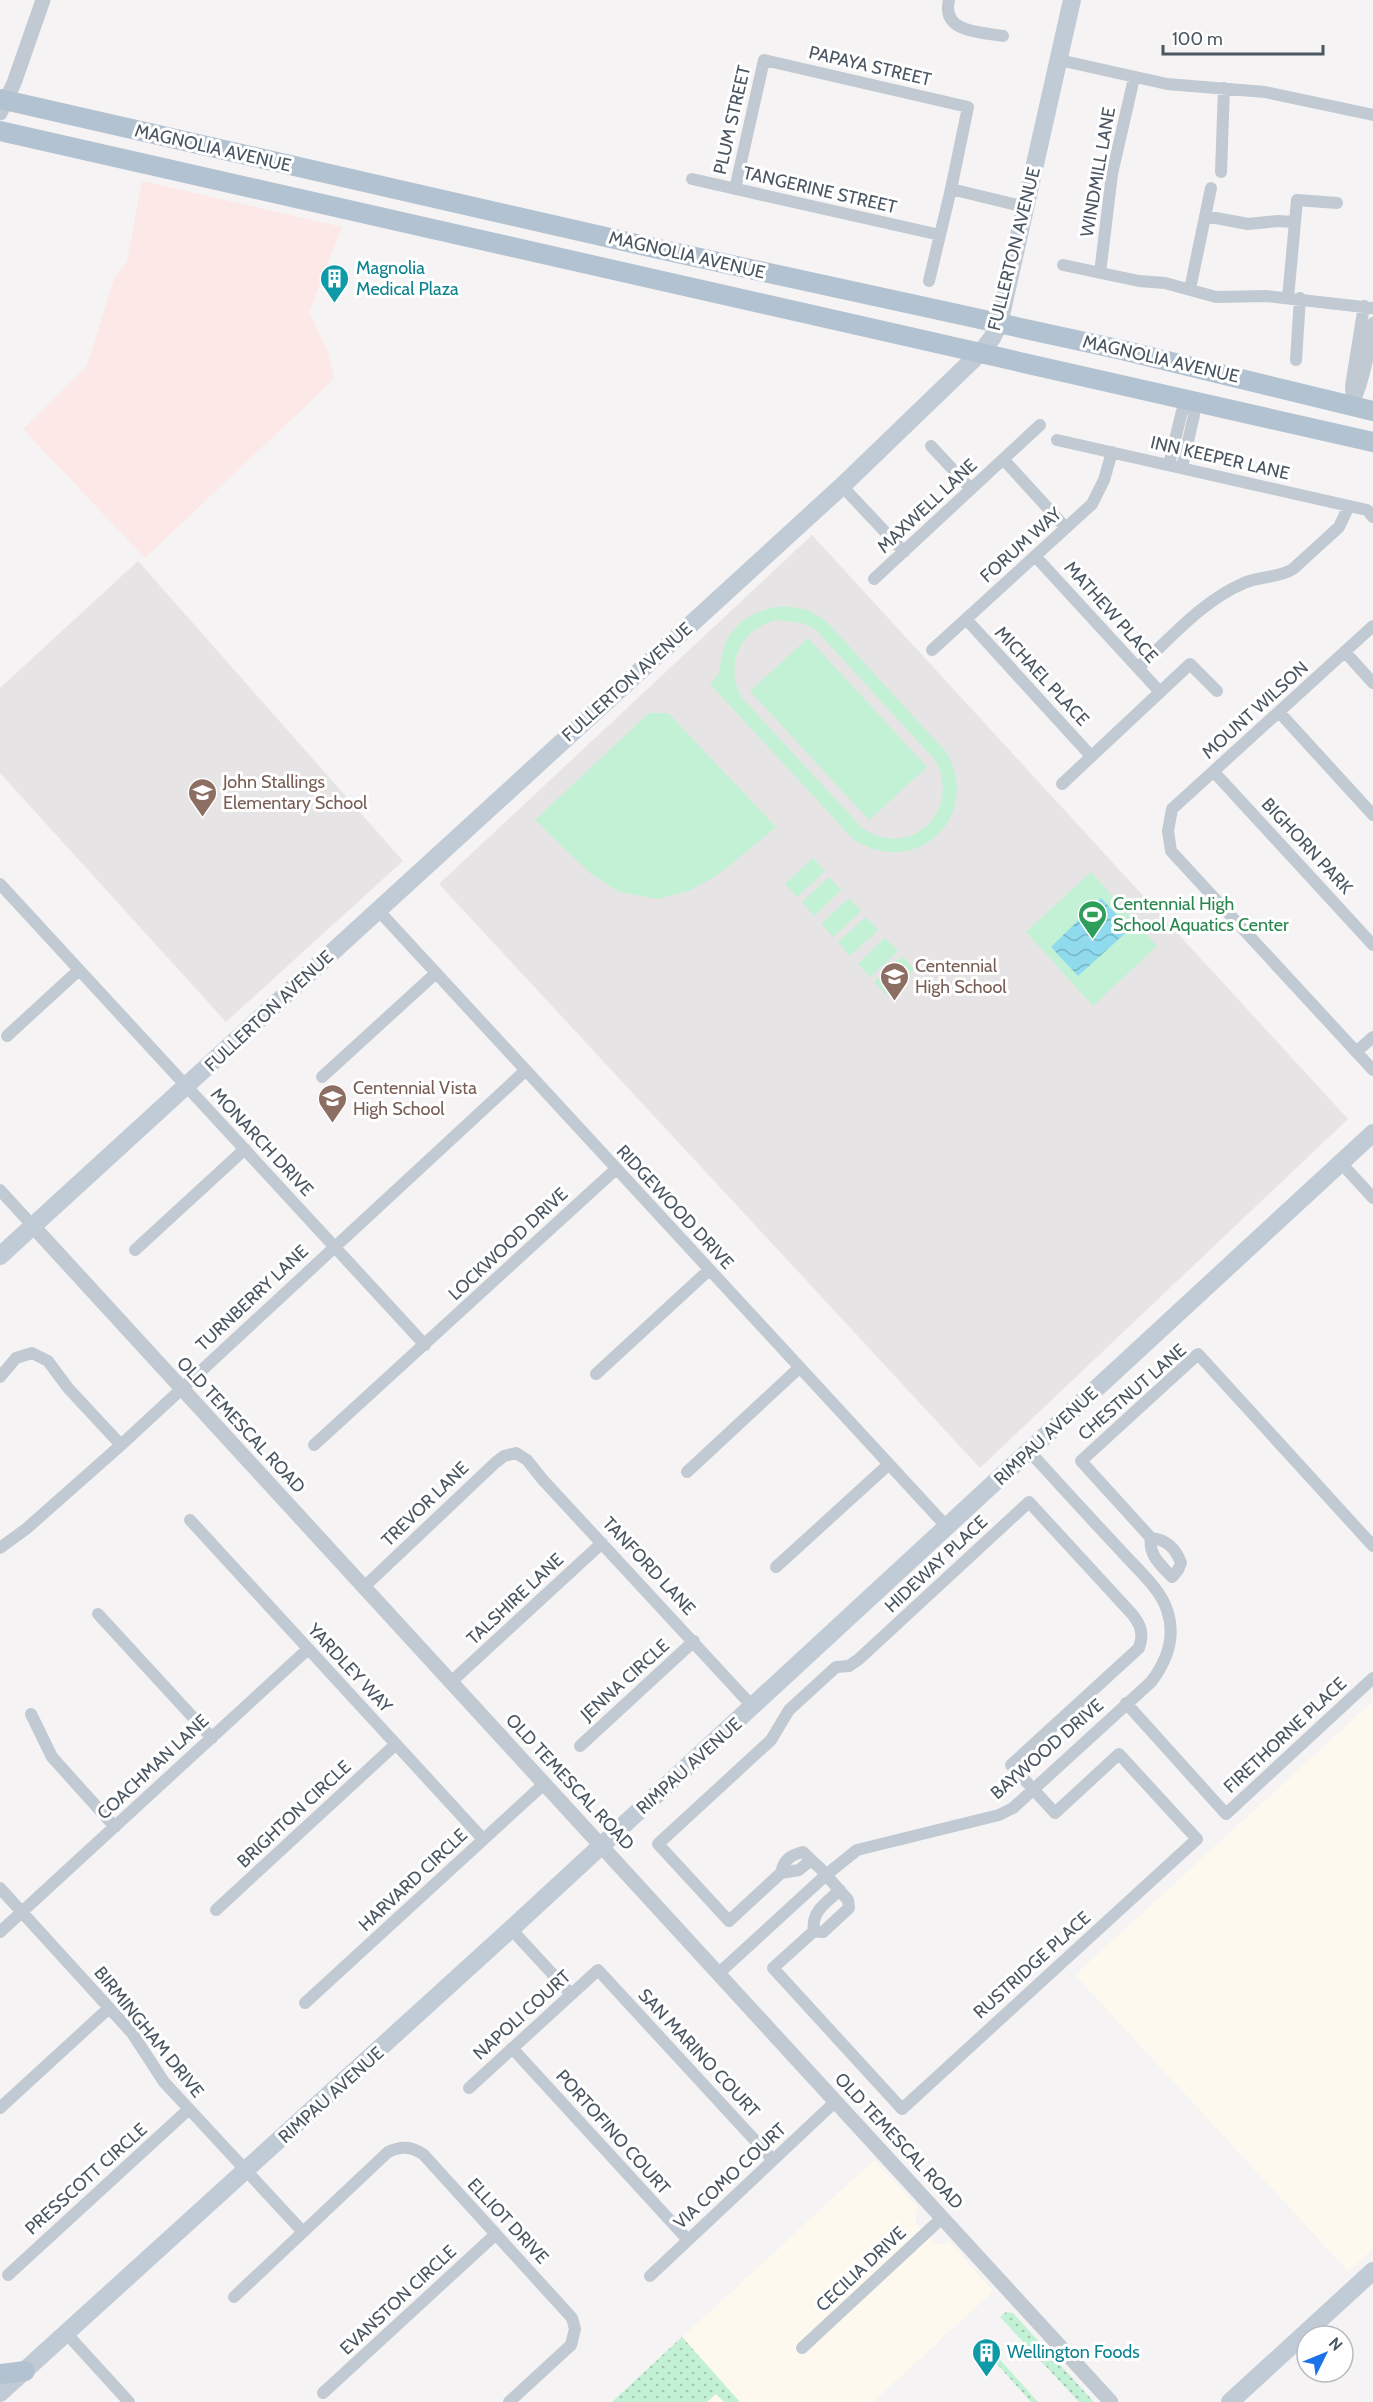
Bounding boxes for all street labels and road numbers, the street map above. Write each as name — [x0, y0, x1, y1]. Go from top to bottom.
street label: PAPAYA STREET — [807, 41, 934, 91]
street label: PLUM STREET — [709, 63, 755, 177]
street label: WINDMILL LANE — [1076, 105, 1120, 239]
street label: MAGNOLIA AVENUE — [133, 119, 293, 177]
street label: TANGERINE STREET — [741, 162, 899, 218]
street label: FULLERTON AVENUE — [983, 165, 1045, 333]
street label: MAGNOLIA AVENUE — [607, 226, 767, 284]
street label: MAGNOLIA AVENUE — [1081, 330, 1241, 388]
street label: INN KEEPER LANE — [1148, 431, 1292, 485]
street label: MAXWELL LANE — [873, 454, 981, 558]
street label: FORUM WAY — [976, 502, 1067, 587]
street label: MATHEW PLACE — [1060, 557, 1162, 667]
street label: FULLERTON AVENUE — [557, 618, 697, 746]
street label: MICHAEL PLACE — [990, 622, 1094, 730]
street label: MOUNT WILSON — [1197, 657, 1313, 763]
street label: BIGHORN PARK — [1257, 793, 1358, 899]
street label: FULLERTON AVENUE — [200, 946, 338, 1076]
street label: MONARCH DRIVE — [206, 1083, 318, 1201]
street label: RIDGEWOOD DRIVE — [612, 1140, 738, 1274]
street label: LOCKWOOD DRIVE — [444, 1183, 572, 1305]
street label: TURNBERRY LANE — [191, 1240, 313, 1356]
street label: CHESTNUT LANE — [1073, 1339, 1191, 1445]
street label: OLD TEMESCAL ROAD — [172, 1352, 310, 1498]
street label: RIMPAU AVENUE — [989, 1382, 1103, 1490]
street label: TREVOR LANE — [377, 1457, 473, 1551]
street label: HIDEWAY PLACE — [880, 1511, 992, 1617]
street label: TANFORD LANE — [598, 1512, 700, 1620]
street label: TALSHIRE LANE — [462, 1549, 568, 1649]
street label: YARDLEY WAY — [302, 1618, 397, 1718]
street label: JENNA CIRCLE — [575, 1634, 674, 1726]
street label: FIRETHORNE PLACE — [1219, 1672, 1351, 1798]
street label: BAYWOOD DRIVE — [986, 1694, 1108, 1804]
street label: OLD TEMESCAL ROAD — [501, 1709, 639, 1855]
street label: COACHMAN LANE — [93, 1710, 213, 1824]
street label: RIMPAU AVENUE — [632, 1713, 746, 1819]
street label: BRIGHTON CIRCLE — [233, 1756, 355, 1872]
street label: HARVARD CIRCLE — [354, 1824, 472, 1936]
street label: RUSTRIDGE PLACE — [969, 1907, 1095, 2023]
street label: BIRMINGHAM DRIVE — [89, 1962, 209, 2102]
street label: NAPOLI COURT — [469, 1965, 576, 2065]
street label: SAN MARINO COURT — [634, 1984, 765, 2122]
street label: RIMPAU AVENUE — [274, 2042, 388, 2148]
street label: PORTOFINO COURT — [551, 2065, 675, 2199]
street label: OLD TEMESCAL ROAD — [830, 2068, 968, 2214]
street label: VIA COMO COURT — [669, 2118, 791, 2234]
street label: PRESSCOTT CIRCLE — [21, 2119, 151, 2239]
street label: ELLIOT DRIVE — [463, 2174, 553, 2268]
street label: CECILIA DRIVE — [812, 2222, 910, 2316]
street label: EVANSTON CIRCLE — [335, 2241, 461, 2359]

